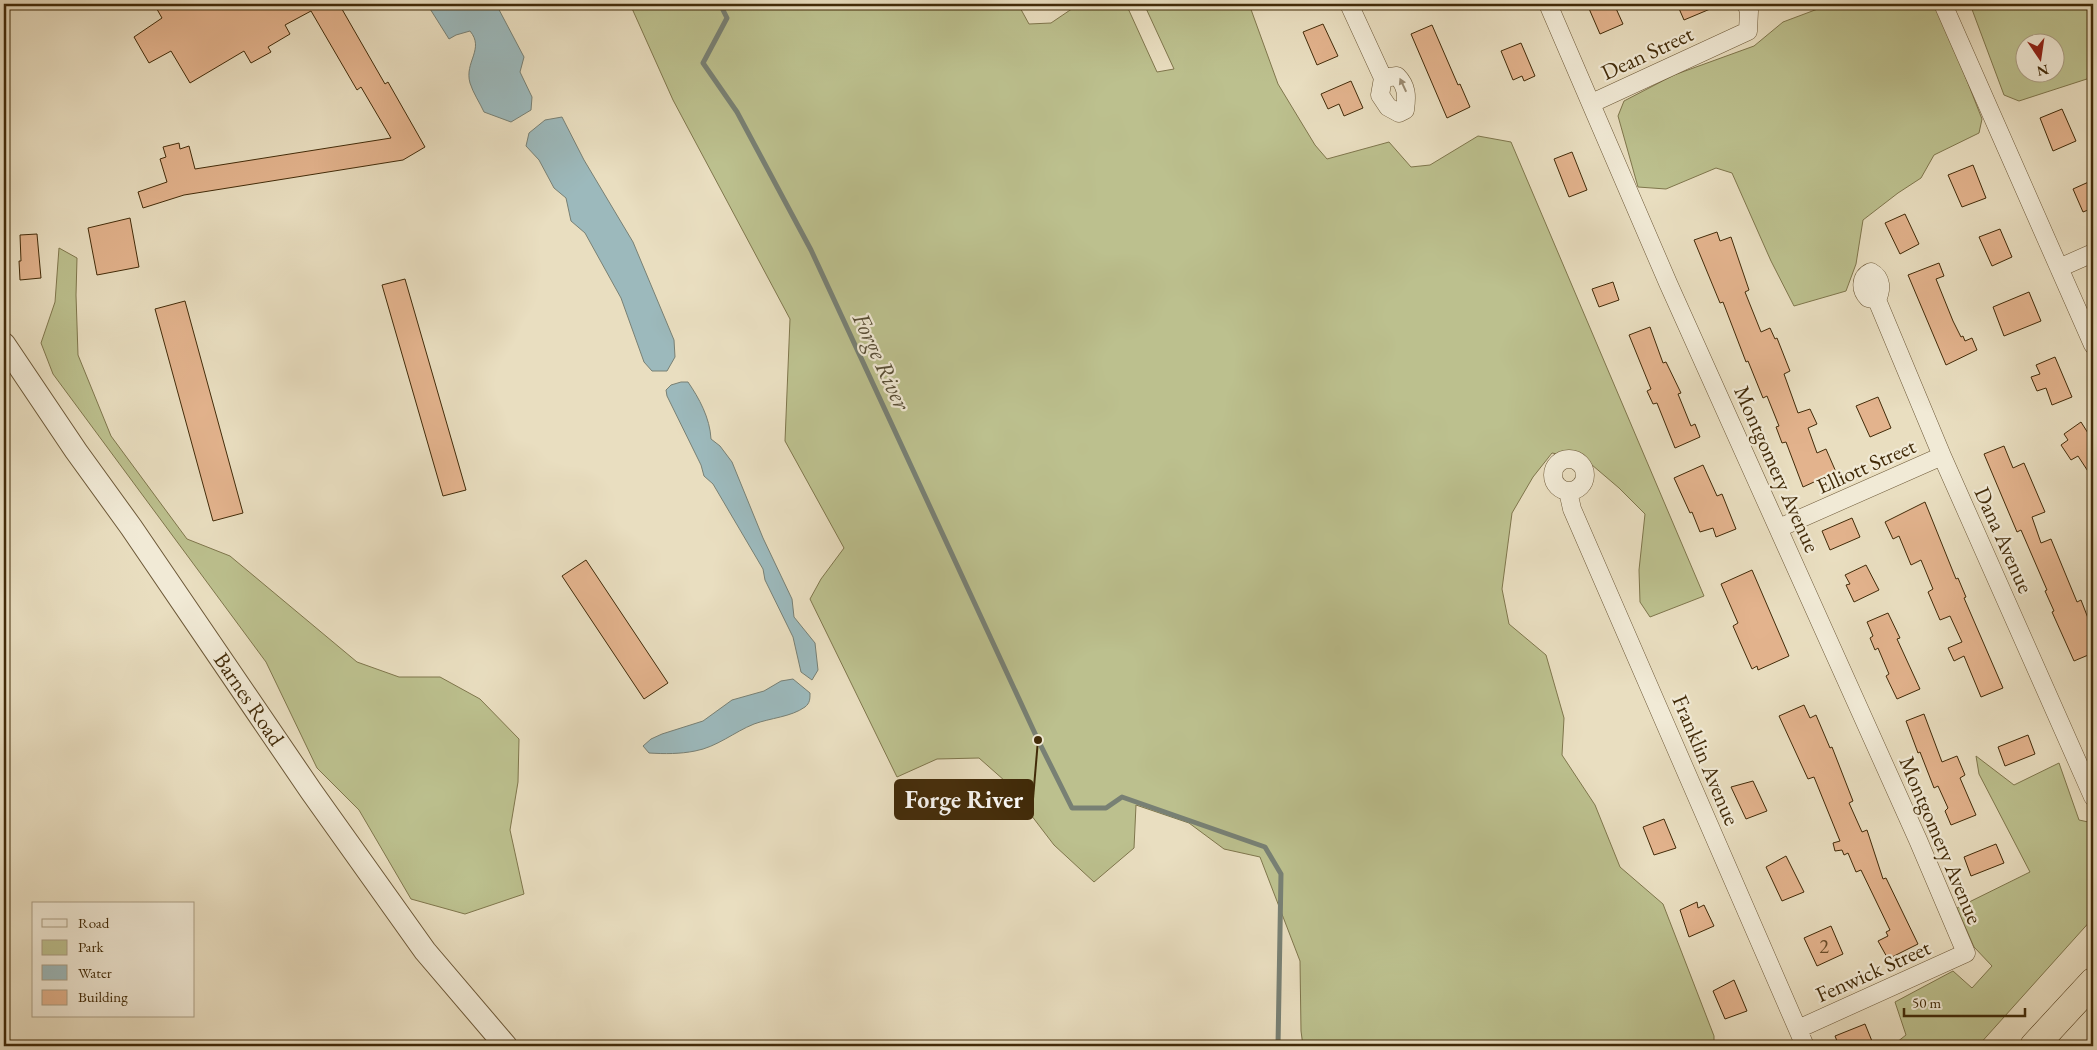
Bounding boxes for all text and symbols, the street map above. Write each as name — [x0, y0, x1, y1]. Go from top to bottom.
street label: Dean Street — [1596, 19, 1698, 87]
north arrow — [2014, 32, 2064, 82]
text: N — [2035, 61, 2050, 81]
one-way arrow — [1398, 78, 1407, 93]
water label: Forge River — [846, 306, 919, 416]
street label: Montgomery Avenue — [1727, 381, 1827, 557]
street label: Elliott Street — [1812, 431, 1920, 501]
street label: Dana Avenue — [1968, 482, 2040, 598]
street label: Barnes Road — [207, 647, 291, 752]
street label: Franklin Avenue — [1665, 690, 1747, 830]
street label: Montgomery Avenue — [1893, 752, 1990, 929]
callout: Forge River — [895, 780, 1033, 819]
text: Forge River — [905, 784, 1023, 816]
legend — [32, 902, 195, 1018]
text: Road — [78, 913, 110, 932]
street label: Fenwick Street — [1811, 933, 1935, 1009]
house number: 2 — [1819, 933, 1829, 959]
text: Park — [78, 937, 105, 956]
text: Water — [78, 963, 112, 982]
scale bar — [1904, 985, 2026, 1017]
text: Building — [78, 987, 128, 1006]
text: 50 m — [1912, 993, 1941, 1012]

